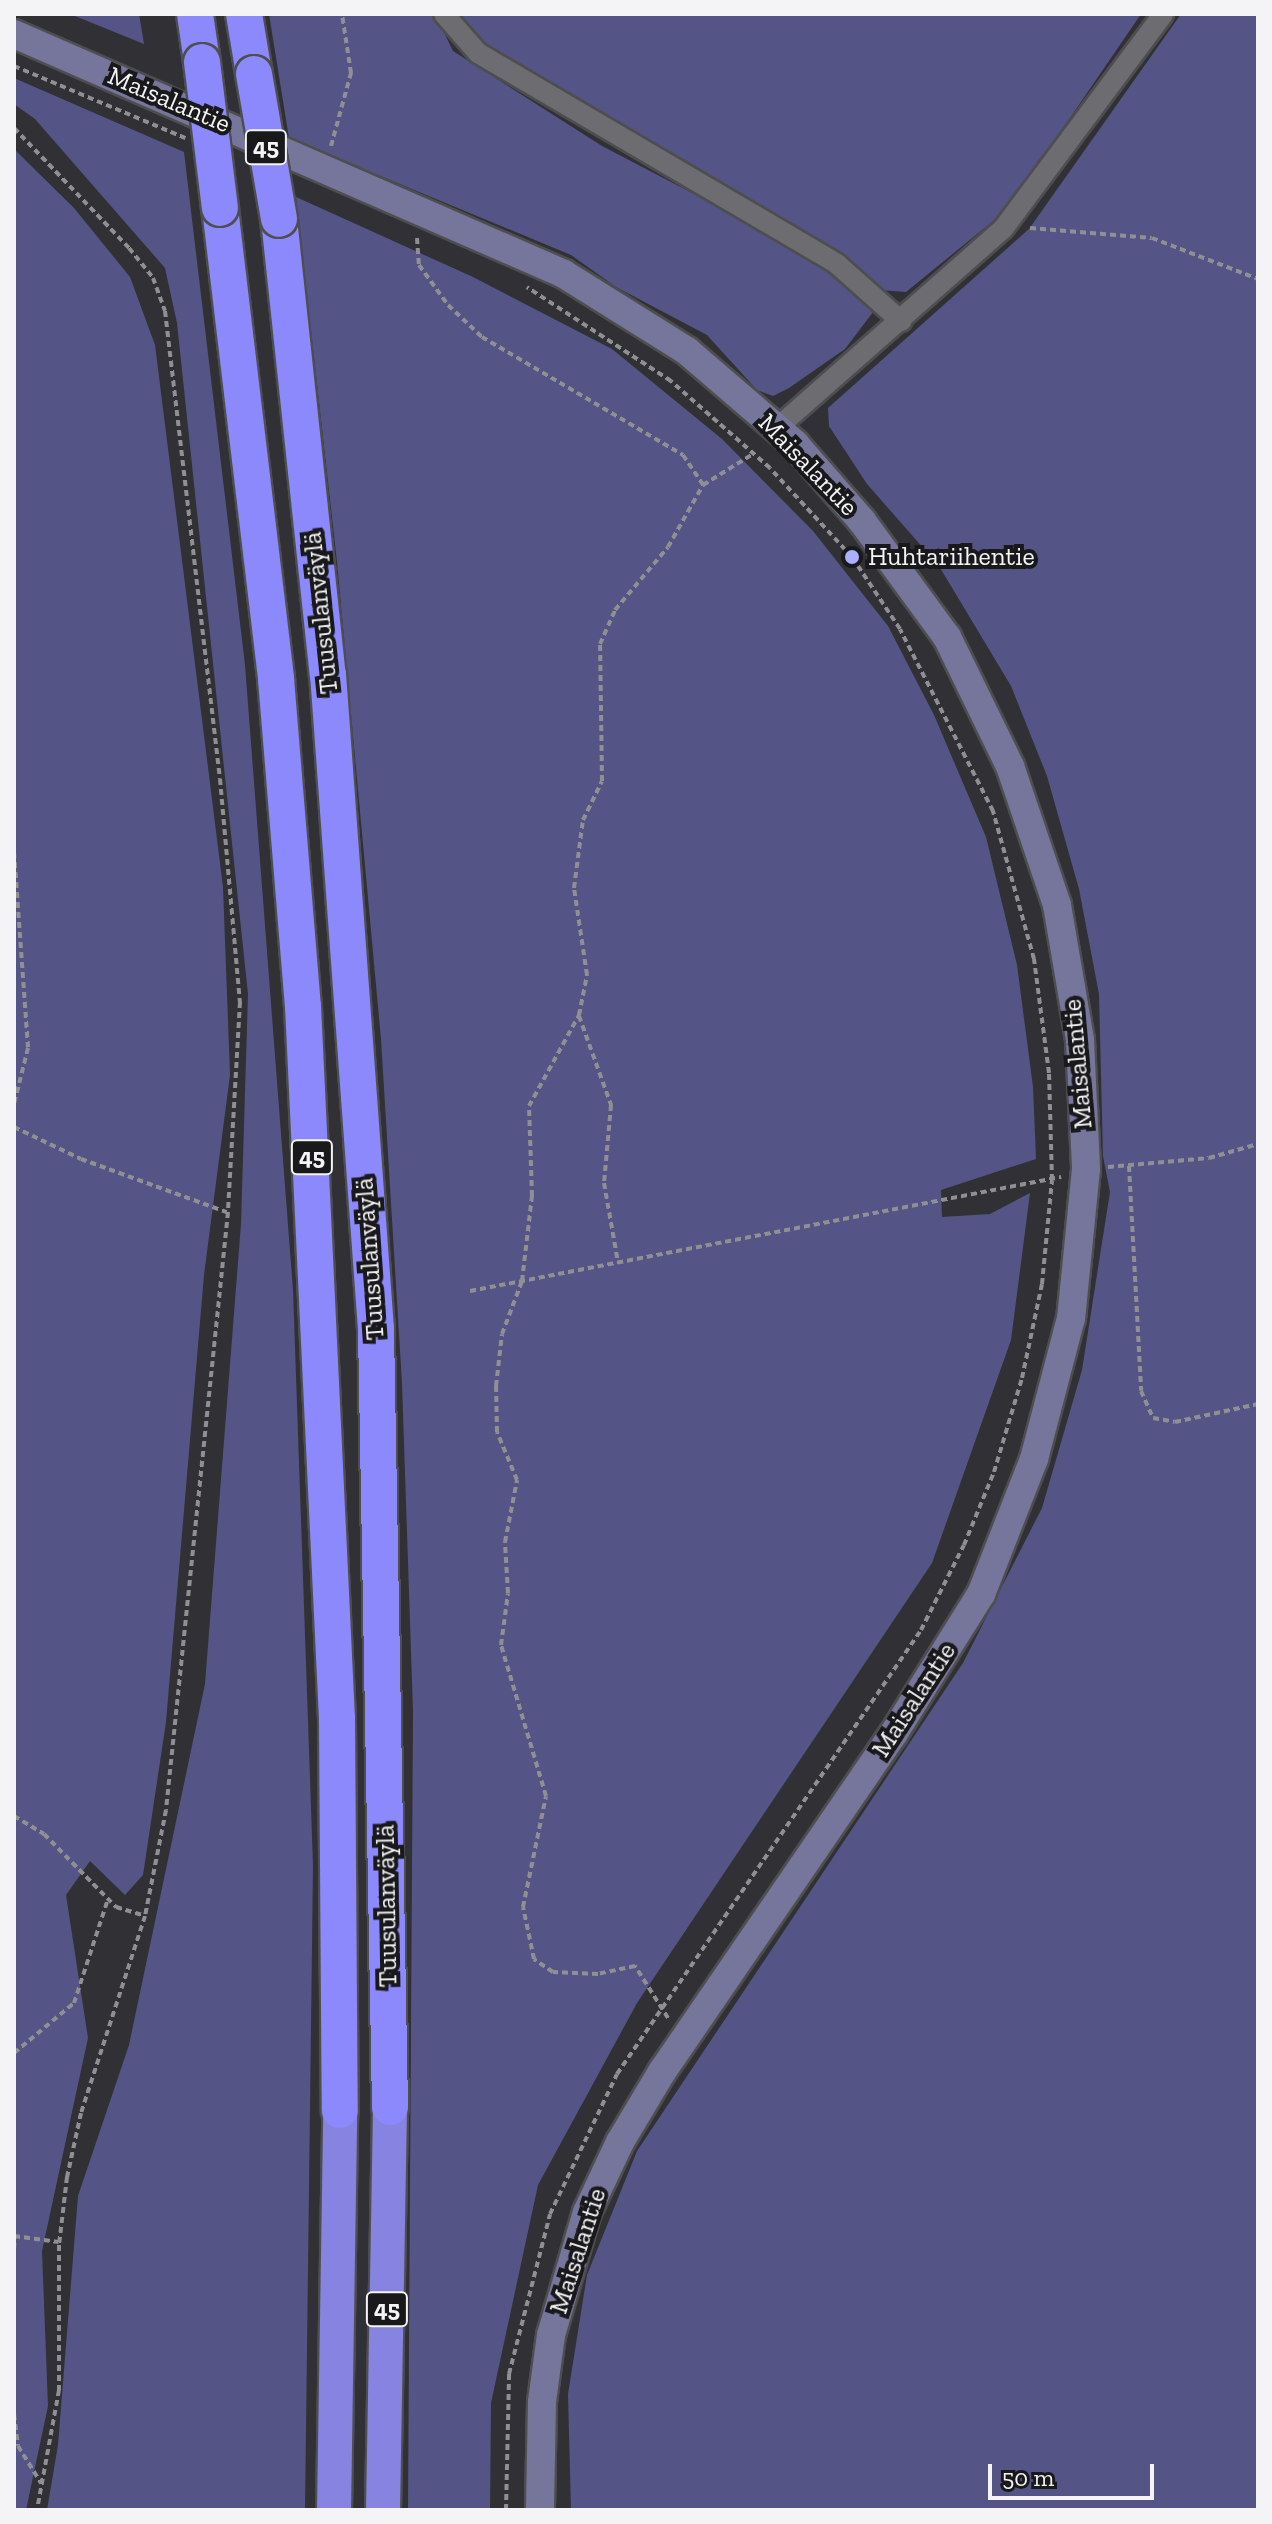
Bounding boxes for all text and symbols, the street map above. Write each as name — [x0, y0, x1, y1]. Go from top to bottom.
street label: Maisalantie — [103, 60, 235, 140]
road number: 45 — [244, 127, 288, 167]
street label: Maisalantie — [752, 407, 864, 523]
street label: Tuusulanväylä — [297, 530, 345, 696]
place label: Huhtariihentie — [868, 541, 1035, 573]
marker: Huhtariihentie — [843, 548, 861, 566]
street label: Maisalantie — [1057, 998, 1099, 1130]
road number: 45 — [290, 1137, 334, 1177]
street label: Tuusulanväylä — [349, 1177, 391, 1341]
street label: Maisalantie — [866, 1637, 962, 1763]
street label: Tuusulanväylä — [370, 1824, 404, 1988]
street label: Maisalantie — [543, 2184, 613, 2318]
road number: 45 — [365, 2289, 409, 2329]
scale bar — [992, 2448, 1158, 2498]
text: 50 m — [1002, 2463, 1054, 2492]

